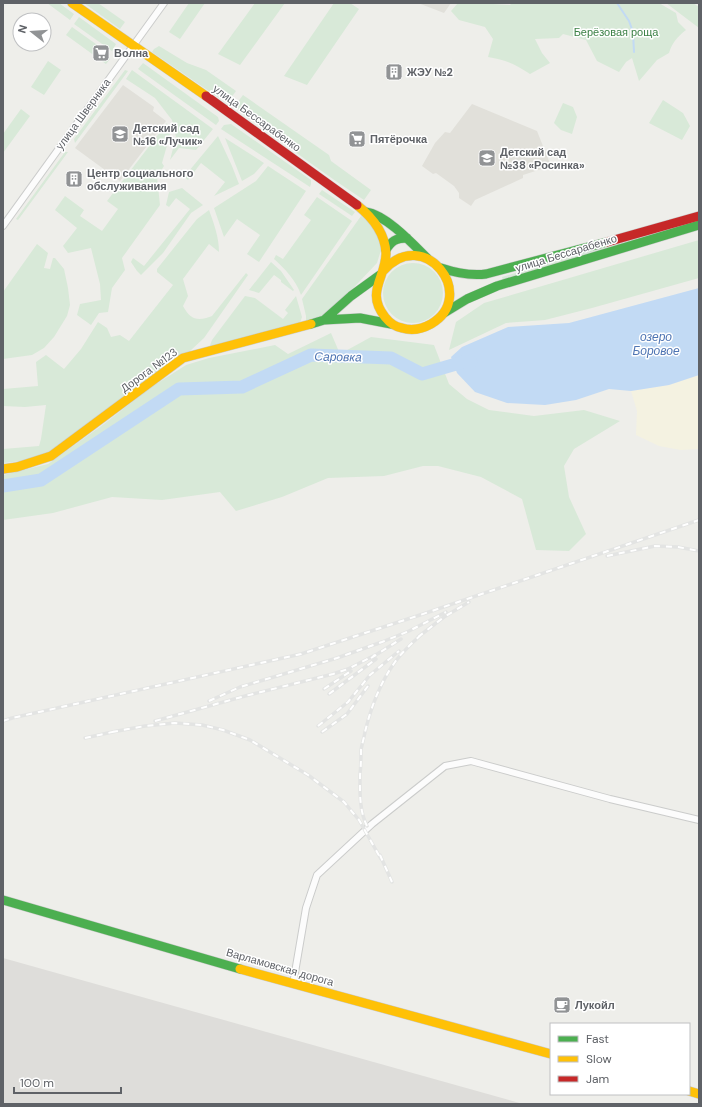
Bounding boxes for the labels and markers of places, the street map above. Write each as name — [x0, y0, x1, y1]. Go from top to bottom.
supermarket icon: Волна — [91, 43, 111, 63]
place label: Волна — [114, 46, 149, 60]
building icon: ЖЭУ №2 — [384, 62, 404, 82]
place label: ЖЭУ №2 — [406, 65, 453, 79]
place label: Детский сад №16 «Лучик» — [133, 121, 203, 148]
school or university icon: Детский сад №16 «Лучик» — [110, 124, 130, 144]
supermarket icon: Пятёрочка — [347, 129, 367, 149]
place label: Пятёрочка — [370, 132, 428, 146]
place label: Детский сад №38 «Росинка» — [500, 145, 585, 172]
school or university icon: Детский сад №38 «Росинка» — [477, 148, 497, 168]
place label: Центр социального обслуживания — [87, 166, 194, 193]
building icon: Центр социального обслуживания — [64, 169, 84, 189]
cafe icon: Лукойл — [552, 995, 572, 1015]
place label: Лукойл — [575, 998, 615, 1012]

